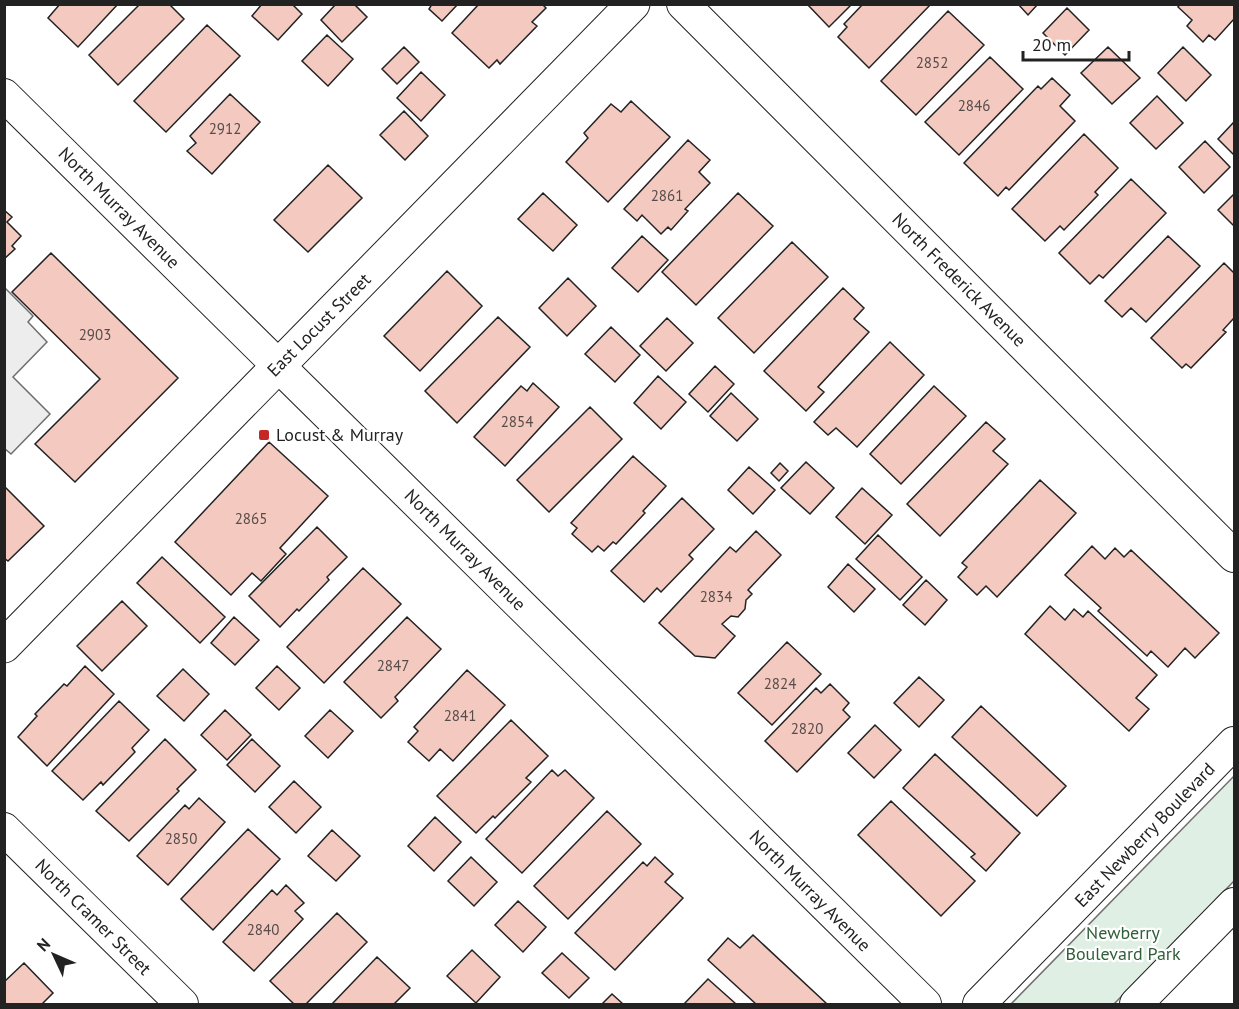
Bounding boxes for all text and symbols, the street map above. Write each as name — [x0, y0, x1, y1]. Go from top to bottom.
scale bar — [1023, 24, 1130, 62]
text: 20 m — [1032, 33, 1071, 56]
house number: 2852 — [916, 53, 948, 72]
house number: 2846 — [958, 96, 990, 115]
house number: 2912 — [209, 119, 241, 138]
street label: North Murray Avenue — [54, 142, 185, 273]
house number: 2861 — [651, 186, 683, 205]
street label: North Frederick Avenue — [888, 208, 1031, 351]
street label: East Locust Street — [262, 268, 375, 381]
house number: 2903 — [79, 325, 111, 344]
house number: 2854 — [501, 412, 533, 431]
place label: Locust & Murray — [276, 423, 404, 446]
marker: Locust & Murray — [257, 428, 271, 442]
street label: North Murray Avenue — [400, 484, 531, 615]
house number: 2865 — [235, 509, 267, 528]
house number: 2834 — [700, 587, 732, 606]
house number: 2847 — [377, 656, 409, 675]
house number: 2824 — [764, 674, 796, 693]
house number: 2841 — [444, 706, 476, 725]
house number: 2820 — [791, 719, 823, 738]
street label: East Newberry Boulevard — [1070, 758, 1220, 912]
street label: North Murray Avenue — [745, 825, 876, 956]
house number: 2850 — [165, 829, 197, 848]
street label: North Cramer Street — [31, 855, 155, 979]
house number: 2840 — [247, 920, 279, 939]
park label: Newberry Boulevard Park — [1065, 921, 1181, 965]
north arrow — [24, 925, 84, 985]

